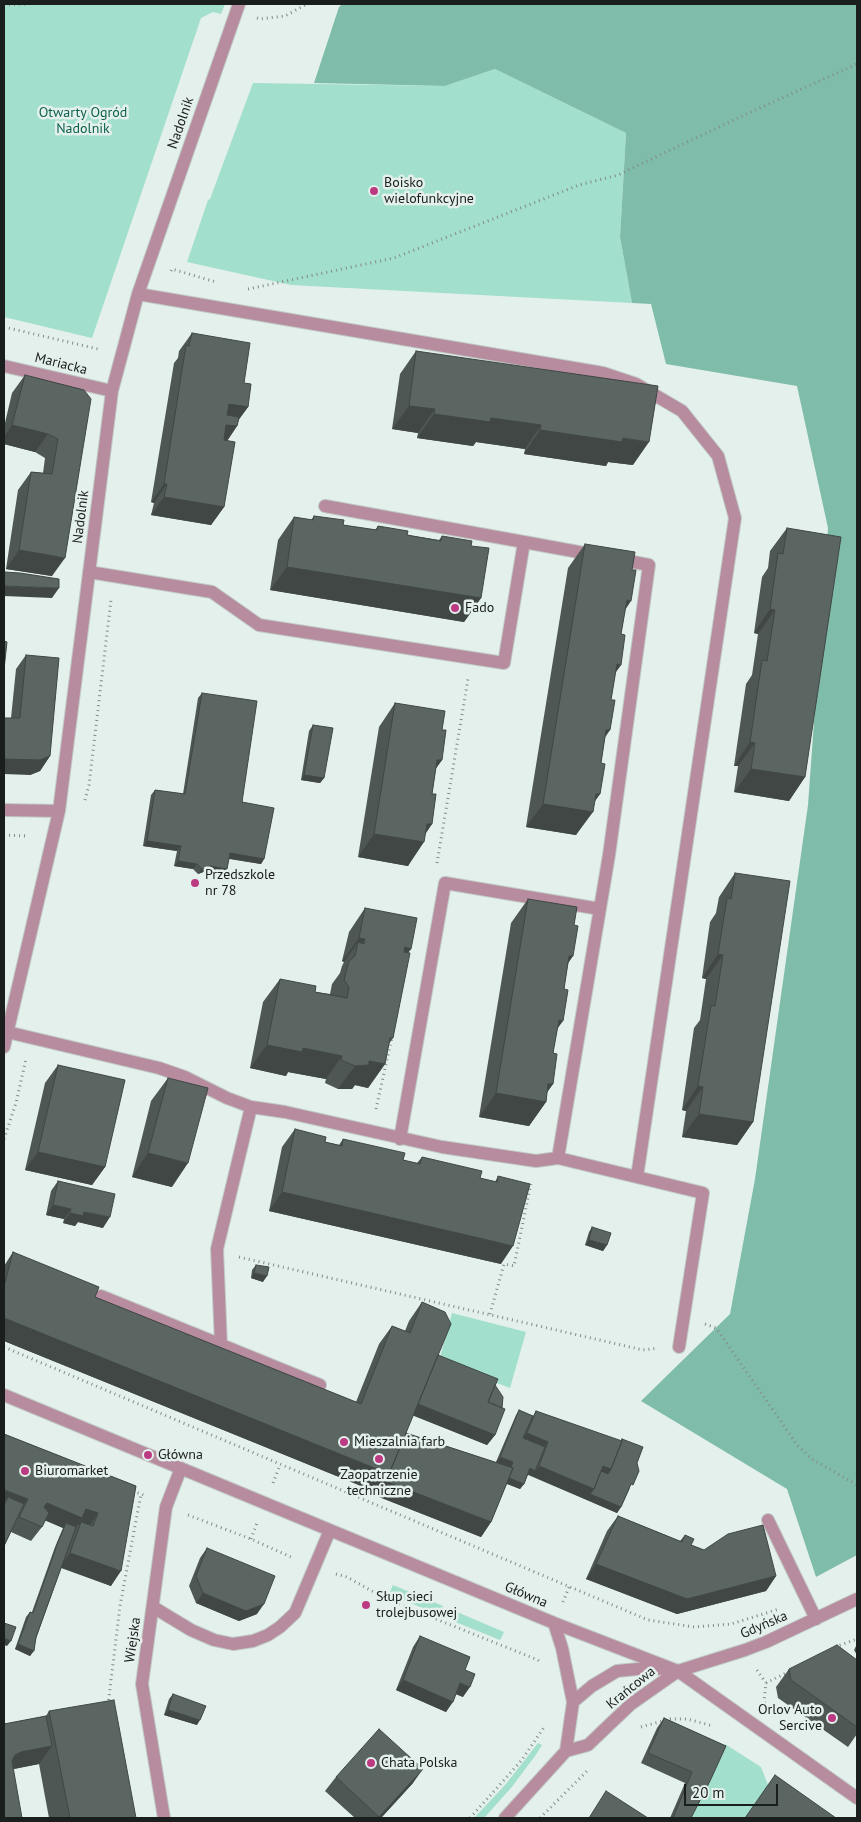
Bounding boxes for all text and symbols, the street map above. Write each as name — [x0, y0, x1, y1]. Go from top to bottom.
street label: Nadolnik — [164, 95, 198, 151]
park label: Otwarty Ogród Nadolnik — [39, 105, 127, 138]
place label: Boisko wielofunkcyjne — [384, 175, 474, 208]
marker: Boisko wielofunkcyjne — [368, 185, 380, 197]
street label: Mariacka — [33, 349, 89, 379]
street label: Nadolnik — [69, 489, 93, 545]
place label: Fado — [465, 600, 494, 616]
marker: Fado — [449, 602, 461, 614]
place label: Przedszkole nr 78 — [205, 867, 275, 900]
marker: Przedszkole nr 78 — [189, 877, 201, 889]
place label: Mieszalnia farb — [354, 1434, 445, 1450]
marker: Mieszalnia farb — [338, 1436, 350, 1448]
place label: Główna — [158, 1447, 203, 1463]
marker: Główna — [142, 1449, 154, 1461]
marker: Zaopatrzenie techniczne — [373, 1453, 385, 1465]
place label: Biuromarket — [35, 1463, 108, 1479]
marker: Biuromarket — [19, 1465, 31, 1477]
place label: Zaopatrzenie techniczne — [340, 1467, 418, 1500]
street label: Główna — [502, 1578, 550, 1612]
place label: Słup sieci trolejbusowej — [376, 1589, 457, 1621]
marker: Słup sieci trolejbusowej — [360, 1599, 372, 1611]
street label: Gdyńska — [738, 1608, 790, 1642]
street label: Wiejska — [121, 1616, 145, 1664]
street label: Krańcowa — [603, 1663, 659, 1713]
place label: Orlov Auto Sercive — [758, 1702, 822, 1734]
marker: Orlov Auto Sercive — [826, 1712, 838, 1724]
place label: Chata Polska — [381, 1755, 457, 1771]
marker: Chata Polska — [365, 1757, 377, 1769]
scale bar — [686, 1774, 780, 1806]
text: 20 m — [692, 1783, 725, 1802]

